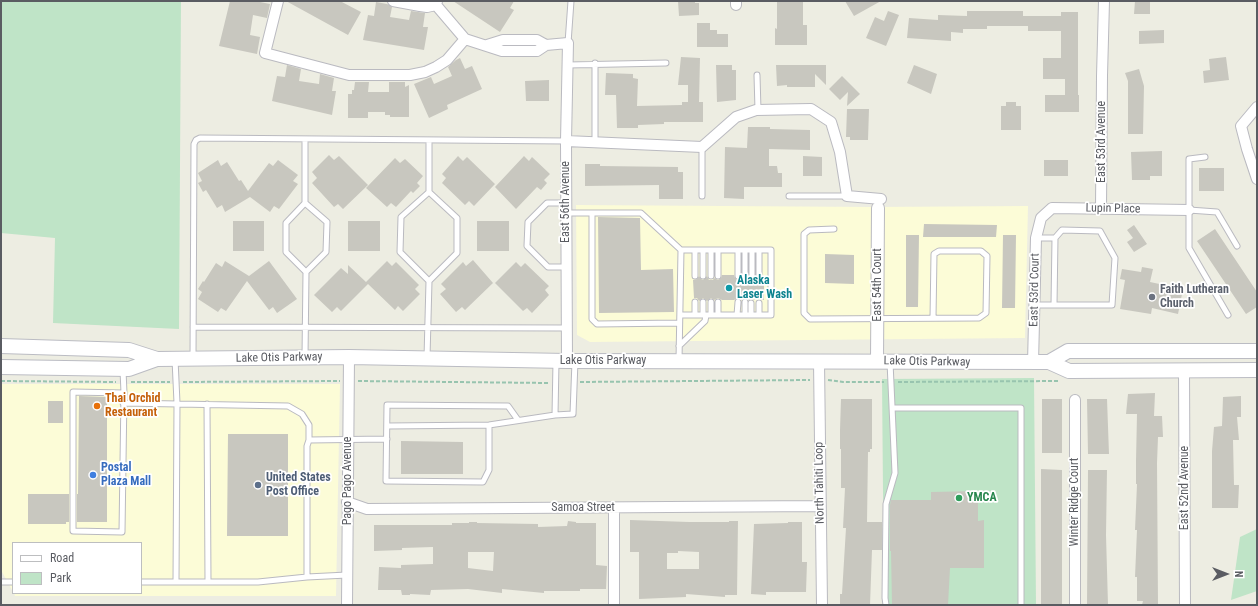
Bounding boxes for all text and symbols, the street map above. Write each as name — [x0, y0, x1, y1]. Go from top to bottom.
street label: East 53rd Avenue — [1095, 101, 1109, 183]
street label: East 56th Avenue — [559, 161, 573, 243]
street label: Lupin Place — [1085, 201, 1141, 217]
street label: East 54th Court — [871, 248, 885, 322]
street label: East 53rd Court — [1027, 253, 1043, 327]
place label: Alaska Laser Wash — [737, 274, 792, 302]
marker: Alaska Laser Wash — [724, 283, 734, 293]
place label: Faith Lutheran Church — [1160, 283, 1229, 311]
marker: Faith Lutheran Church — [1147, 292, 1157, 302]
street label: Lake Otis Parkway — [236, 350, 322, 366]
street label: Lake Otis Parkway — [560, 354, 646, 368]
street label: Lake Otis Parkway — [884, 354, 970, 370]
place label: Thai Orchid Restaurant — [105, 392, 160, 420]
marker: Thai Orchid Restaurant — [92, 401, 102, 411]
street label: Pago Pago Avenue — [341, 437, 355, 525]
street label: North Tahiti Loop — [812, 442, 828, 524]
street label: East 52nd Avenue — [1178, 446, 1192, 530]
street label: Winter Ridge Court — [1068, 458, 1082, 546]
place label: Postal Plaza Mall — [101, 461, 151, 489]
marker: Postal Plaza Mall — [88, 470, 98, 480]
place label: United States Post Office — [266, 471, 331, 499]
marker: United States Post Office — [253, 480, 263, 490]
place label: YMCA — [967, 491, 997, 505]
marker: YMCA — [954, 493, 964, 503]
street label: Samoa Street — [551, 501, 615, 515]
legend — [12, 542, 142, 594]
text: Road — [50, 551, 74, 565]
north arrow — [1206, 554, 1246, 594]
text: Park — [50, 571, 71, 585]
text: N — [1232, 571, 1245, 577]

